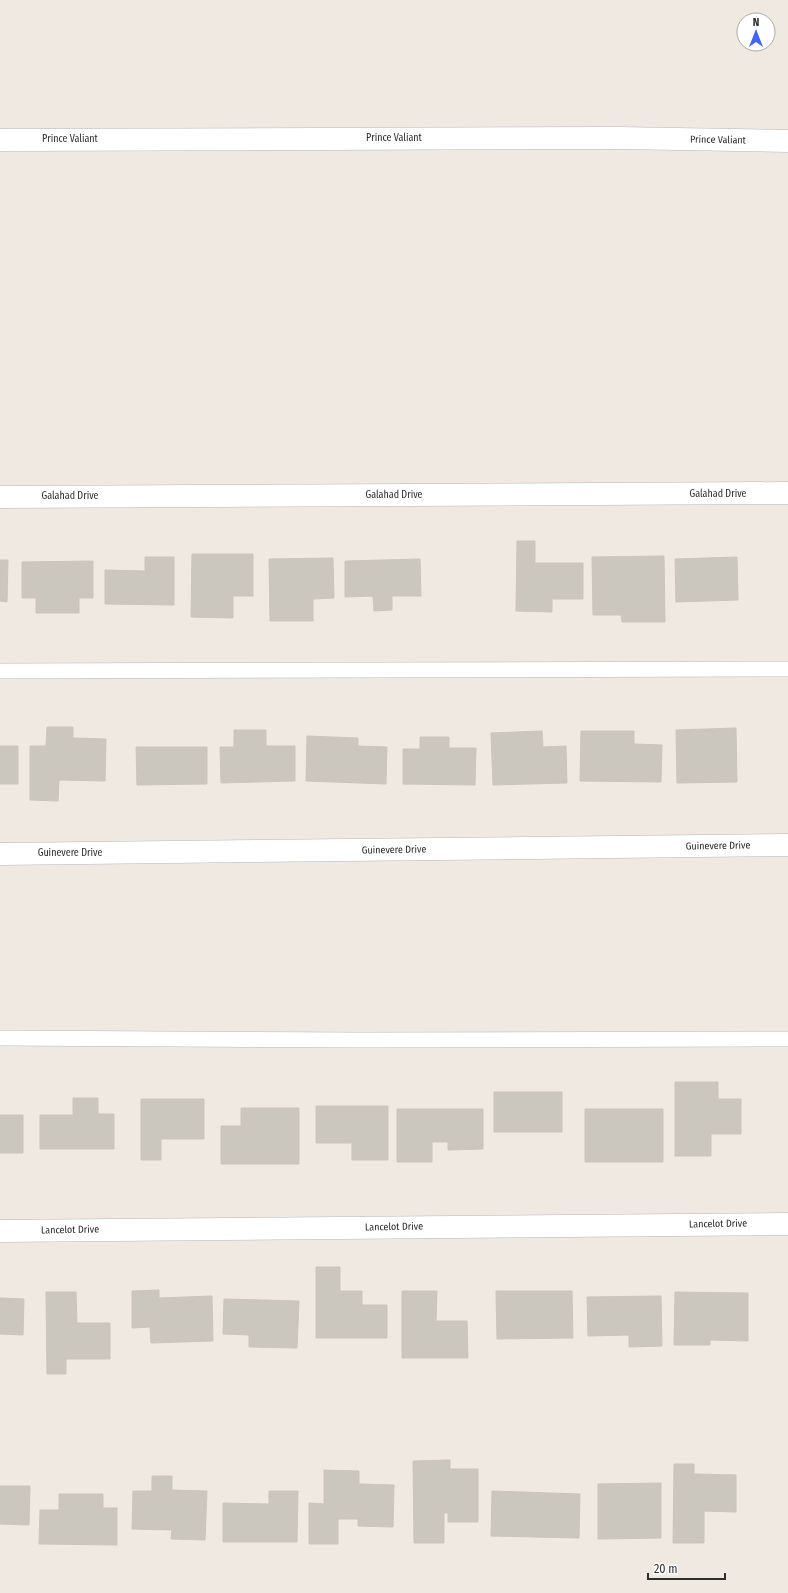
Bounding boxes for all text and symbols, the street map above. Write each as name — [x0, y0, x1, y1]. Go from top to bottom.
north arrow — [736, 12, 776, 52]
text: N — [753, 16, 759, 29]
street label: Prince Valiant — [366, 132, 423, 144]
street label: Prince Valiant — [42, 133, 99, 145]
street label: Prince Valiant — [690, 134, 747, 146]
street label: Galahad Drive — [689, 488, 747, 500]
street label: Galahad Drive — [365, 489, 423, 501]
street label: Galahad Drive — [41, 490, 99, 502]
street label: Guinevere Drive — [686, 839, 750, 853]
street label: Guinevere Drive — [362, 843, 426, 857]
street label: Guinevere Drive — [38, 847, 102, 859]
street label: Lancelot Drive — [689, 1217, 747, 1231]
street label: Lancelot Drive — [365, 1220, 423, 1234]
street label: Lancelot Drive — [41, 1223, 99, 1237]
scale bar — [648, 1555, 725, 1581]
text: 20 m — [654, 1562, 678, 1576]

